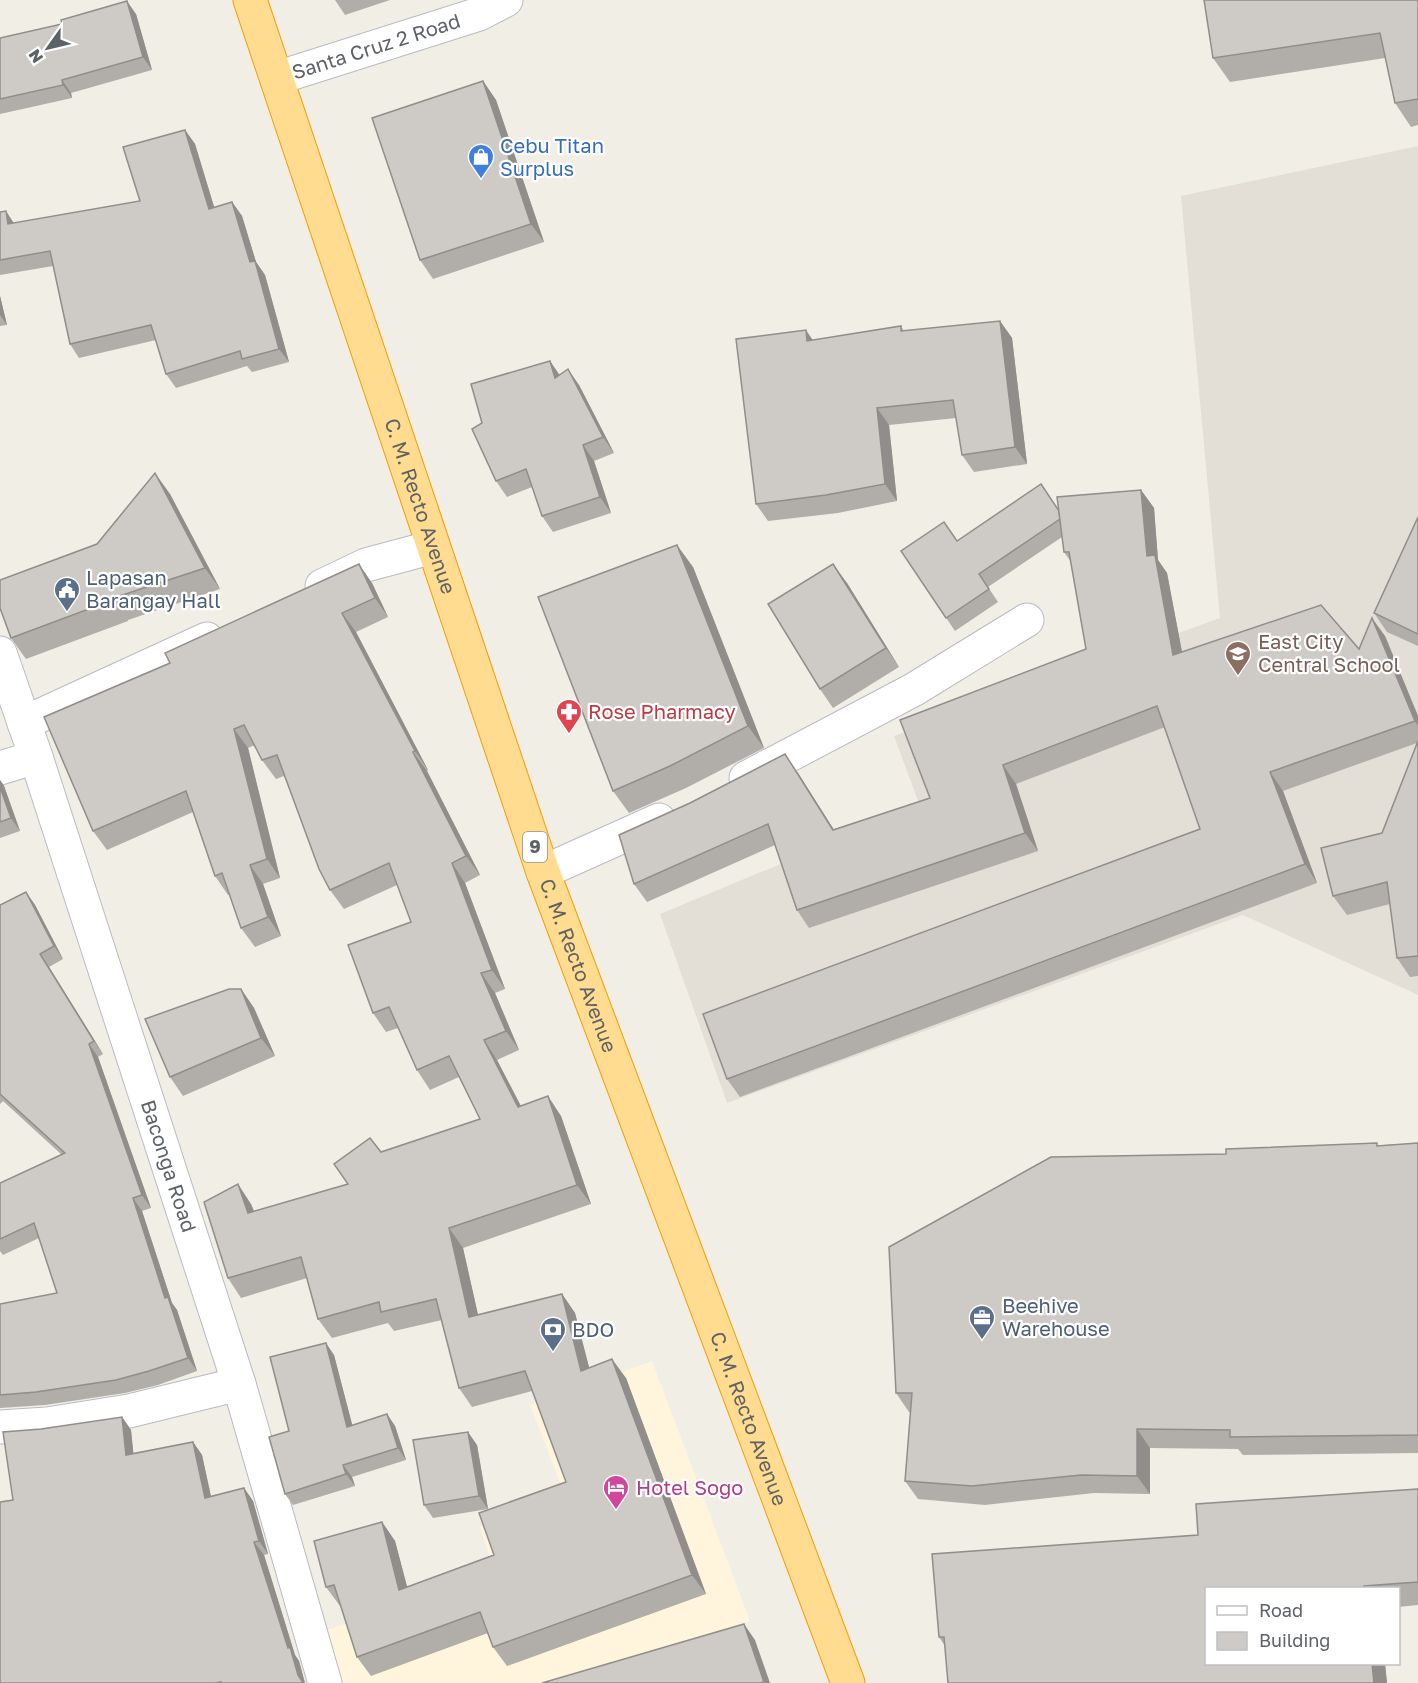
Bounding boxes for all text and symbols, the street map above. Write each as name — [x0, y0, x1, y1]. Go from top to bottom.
street label: Santa Cruz 2 Road — [289, 8, 463, 83]
north arrow — [18, 18, 78, 78]
text: N — [24, 46, 47, 67]
place label: Cebu Titan Surplus — [500, 133, 604, 180]
shop icon: Cebu Titan Surplus — [466, 142, 496, 180]
street label: C. M. Recto Avenue — [380, 415, 462, 597]
place label: Lapasan Barangay Hall — [86, 565, 221, 612]
public building icon: Lapasan Barangay Hall — [52, 575, 82, 613]
place label: East City Central School — [1258, 629, 1400, 676]
school or university icon: East City Central School — [1223, 639, 1253, 677]
pharmacy icon: Rose Pharmacy — [554, 697, 584, 735]
place label: Rose Pharmacy — [588, 699, 736, 723]
road number: 9 — [523, 832, 547, 862]
street label: C. M. Recto Avenue — [536, 875, 623, 1056]
street label: Baconga Road — [137, 1097, 202, 1235]
place label: Beehive Warehouse — [1002, 1293, 1110, 1340]
office icon: Beehive Warehouse — [967, 1303, 997, 1341]
bank icon: BDO — [538, 1315, 568, 1353]
place label: BDO — [572, 1317, 614, 1341]
street label: C. M. Recto Avenue — [706, 1328, 793, 1509]
hotel icon: Hotel Sogo — [601, 1473, 631, 1511]
place label: Hotel Sogo — [636, 1475, 743, 1499]
legend — [1205, 1587, 1400, 1665]
text: Road — [1259, 1599, 1303, 1621]
text: Building — [1259, 1629, 1330, 1651]

